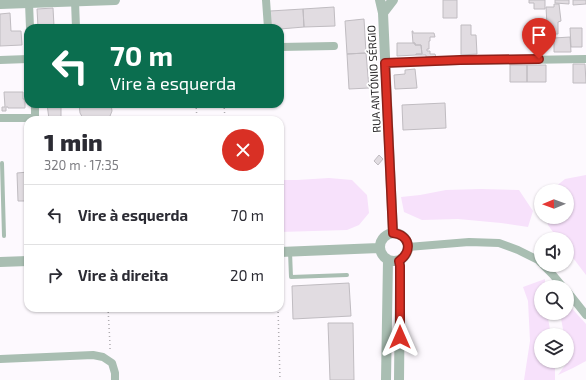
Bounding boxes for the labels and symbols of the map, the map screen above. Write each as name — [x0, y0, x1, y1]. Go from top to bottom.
pin — [522, 18, 556, 59]
street label: RUA ANTÓNIO SÉRGIO — [364, 25, 383, 133]
north arrow — [534, 184, 574, 224]
position arrow — [379, 316, 421, 358]

